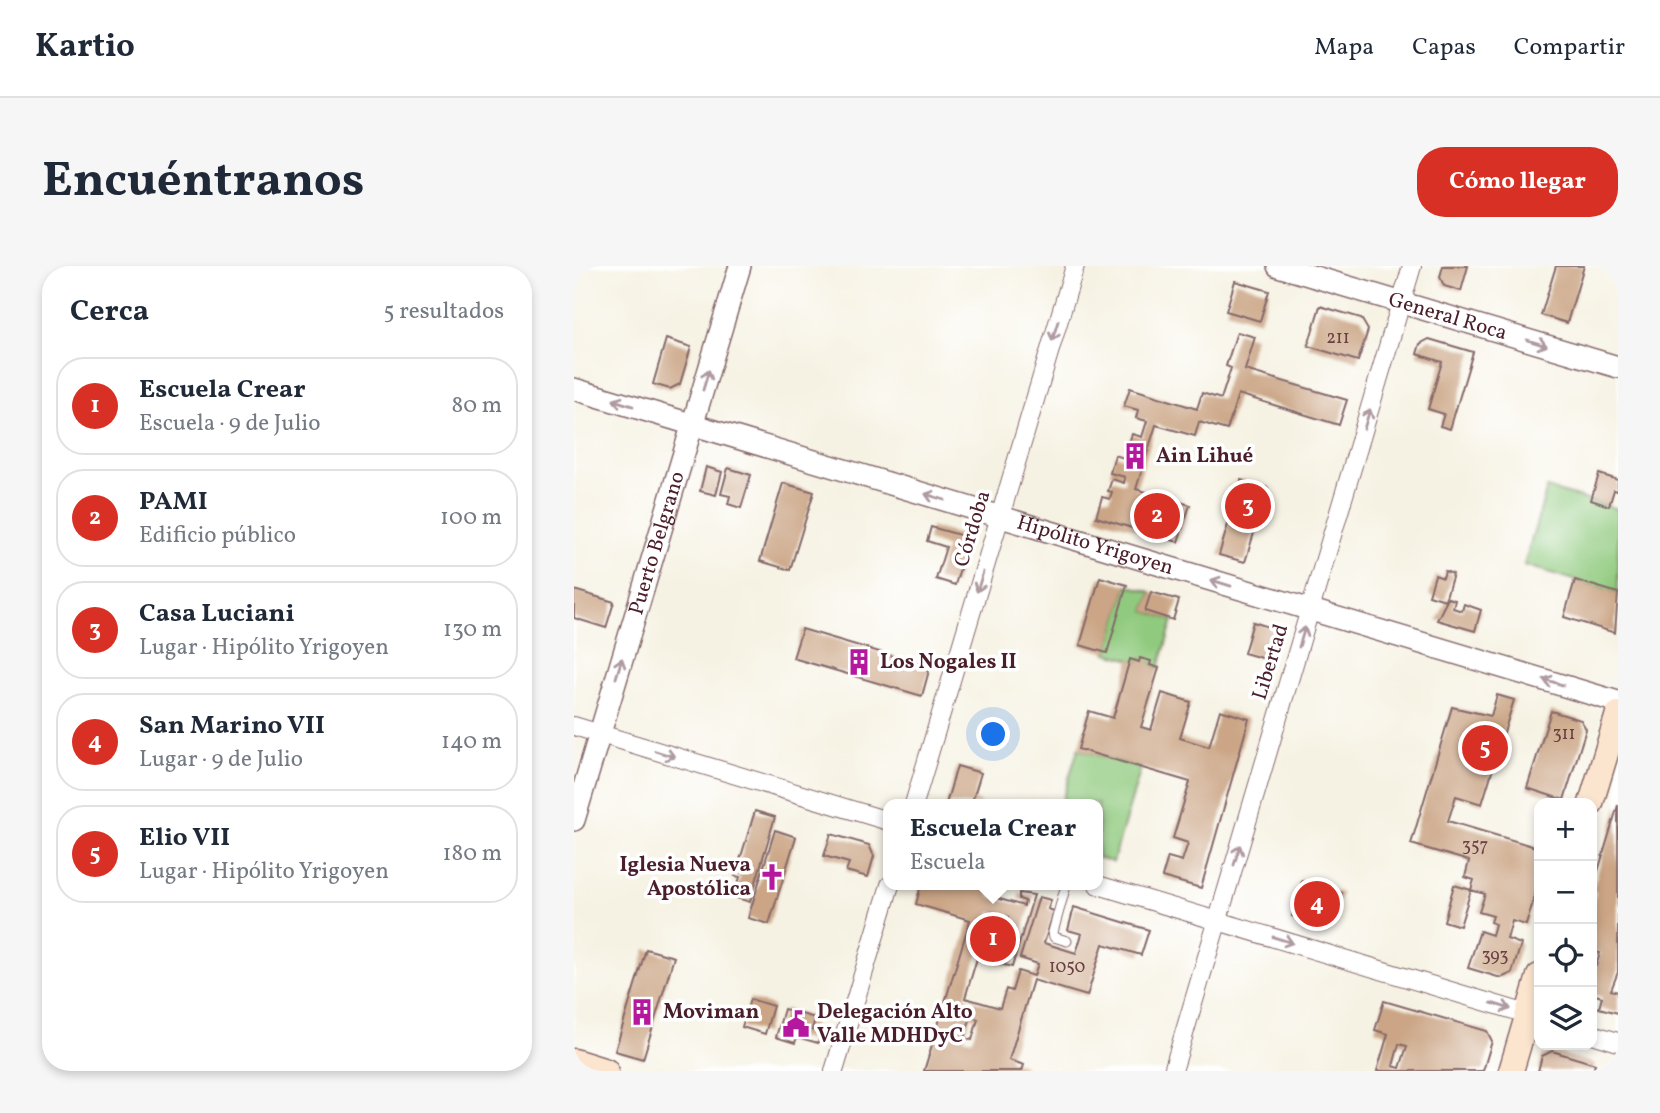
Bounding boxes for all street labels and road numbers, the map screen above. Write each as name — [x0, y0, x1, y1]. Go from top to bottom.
street label: General Roca — [1385, 285, 1511, 348]
street label: Puerto Belgrano — [622, 468, 692, 618]
street label: Córdoba — [948, 487, 998, 571]
street label: Hipólito Yrigoyen — [1013, 508, 1177, 582]
street label: Libertad — [1246, 620, 1296, 704]

